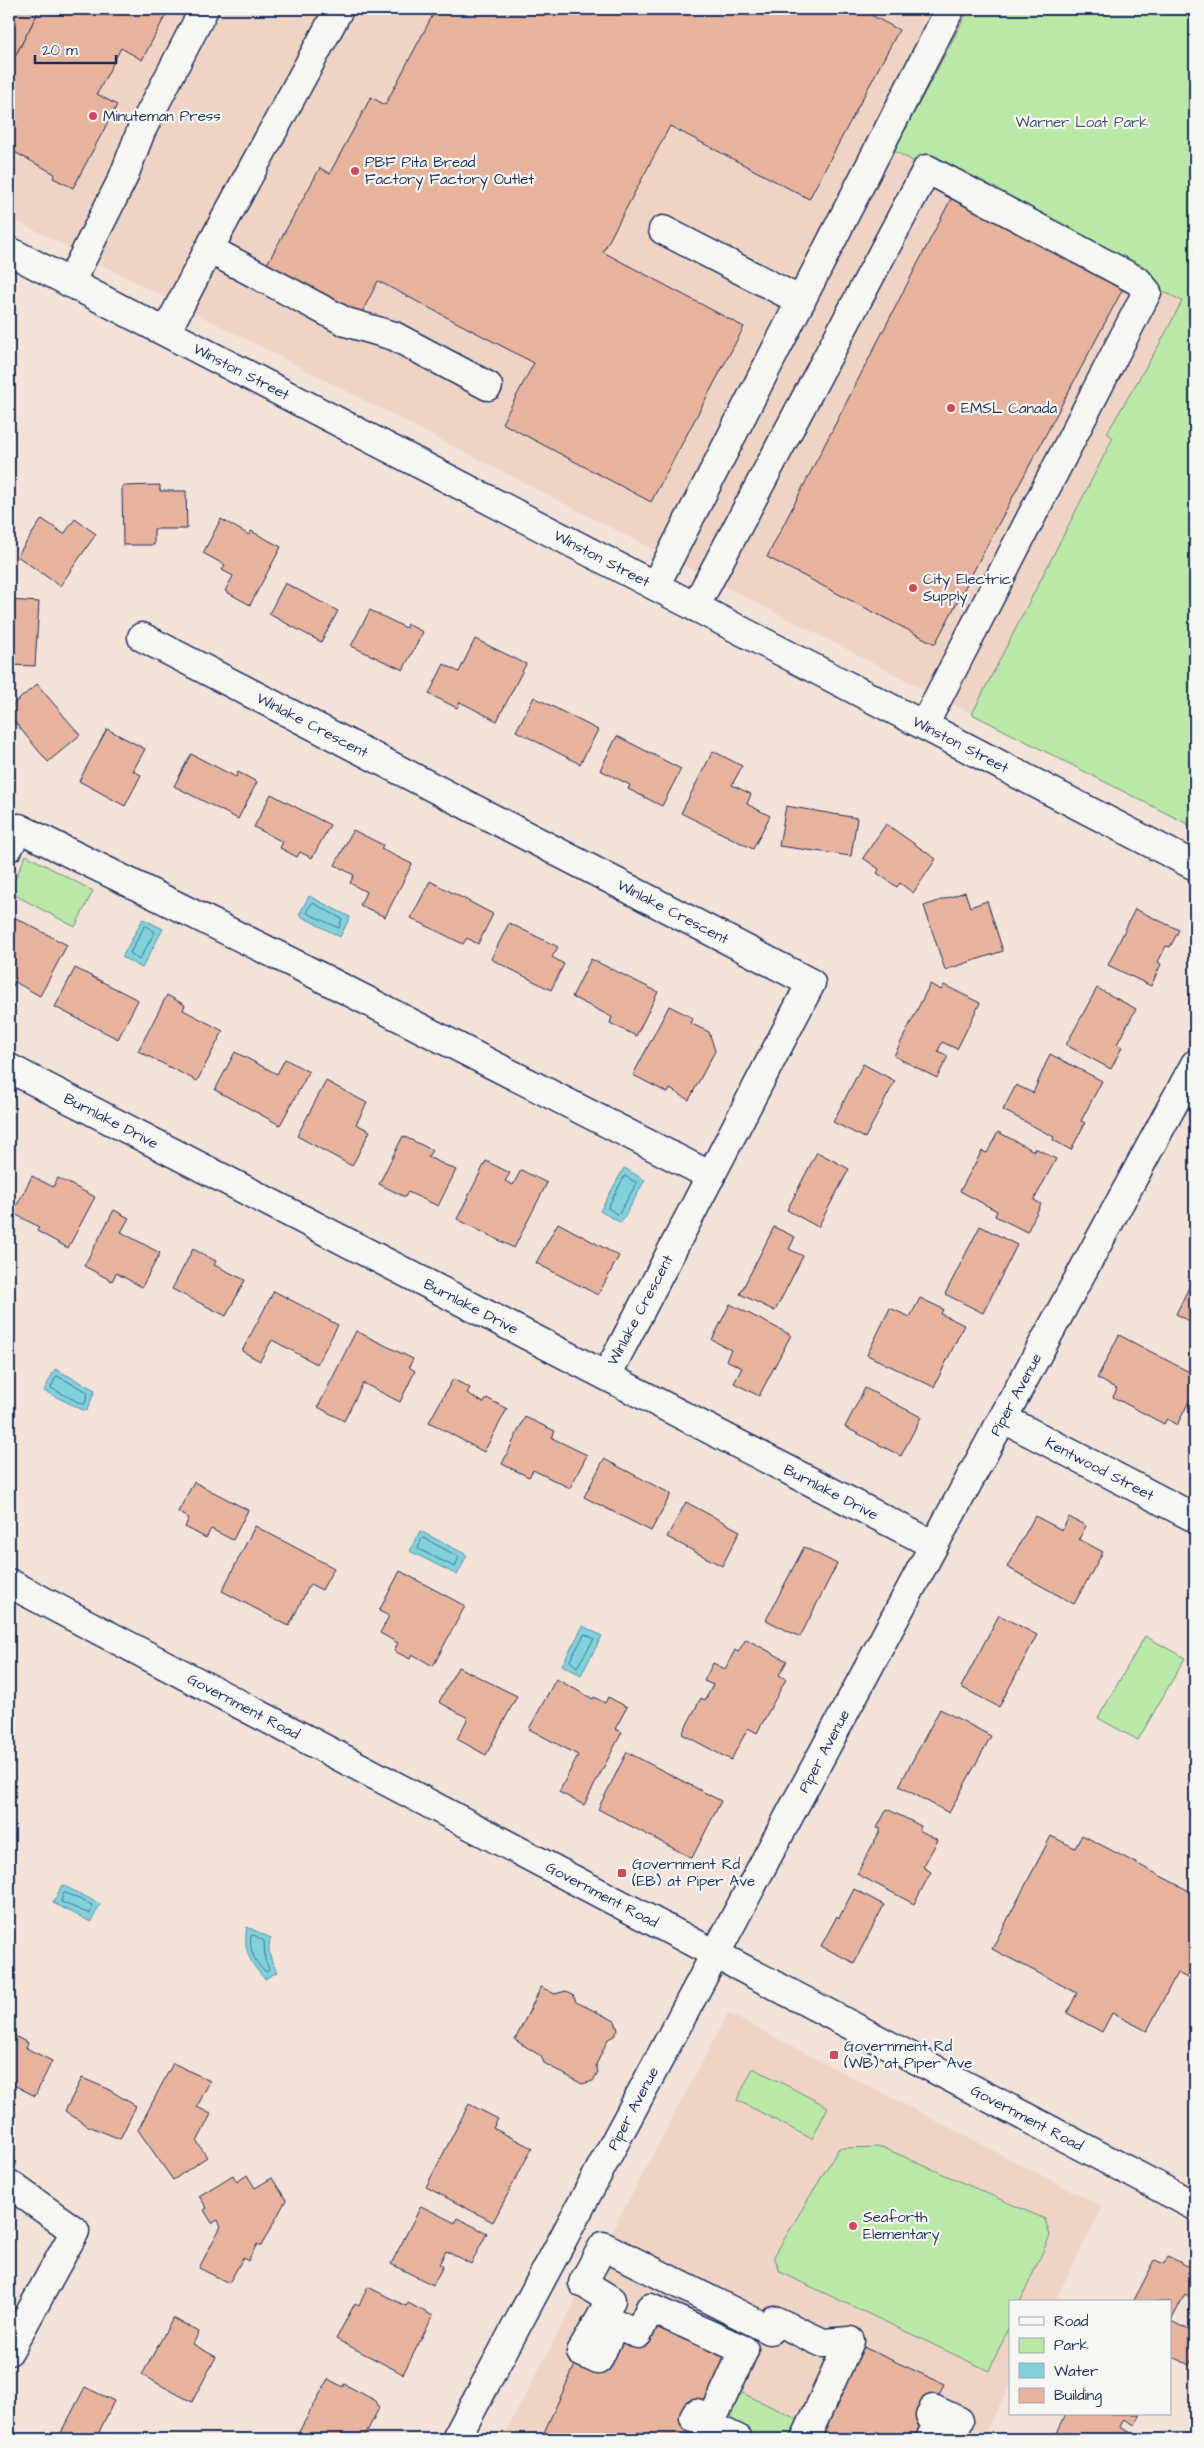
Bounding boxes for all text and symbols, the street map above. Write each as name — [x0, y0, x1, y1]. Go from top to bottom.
scale bar — [35, 32, 116, 64]
text: 20 m — [42, 40, 78, 61]
place label: Minuteman Press — [103, 106, 221, 127]
marker: Minuteman Press — [87, 110, 99, 122]
park label: Warner Loat Park — [1015, 112, 1149, 133]
place label: PBF Pita Bread Factory Factory Outlet — [365, 152, 534, 191]
marker: PBF Pita Bread Factory Factory Outlet — [349, 165, 361, 177]
street label: Winston Street — [190, 338, 293, 406]
place label: EMSL Canada — [961, 398, 1057, 419]
marker: EMSL Canada — [945, 402, 957, 414]
street label: Winston Street — [550, 525, 654, 593]
place label: City Electric Supply — [923, 569, 1012, 608]
marker: City Electric Supply — [907, 582, 919, 594]
street label: Winlake Crescent — [253, 688, 372, 763]
street label: Winston Street — [909, 711, 1012, 779]
street label: Winlake Crescent — [613, 875, 732, 950]
street label: Burnlake Drive — [60, 1088, 162, 1154]
street label: Winlake Crescent — [602, 1251, 679, 1369]
street label: Burnlake Drive — [420, 1274, 522, 1340]
street label: Piper Avenue — [985, 1350, 1047, 1440]
street label: Kentwood Street — [1042, 1432, 1158, 1506]
street label: Burnlake Drive — [780, 1459, 882, 1525]
street label: Government Road — [183, 1668, 304, 1745]
street label: Piper Avenue — [793, 1706, 855, 1797]
place label: Government Rd (EB) at Piper Ave — [632, 1854, 755, 1892]
street label: Government Road — [542, 1857, 662, 1933]
marker: Government Rd (EB) at Piper Ave — [616, 1867, 628, 1879]
place label: Government Rd (WB) at Piper Ave — [844, 2036, 972, 2074]
marker: Government Rd (WB) at Piper Ave — [828, 2049, 840, 2061]
street label: Piper Avenue — [602, 2063, 664, 2154]
street label: Government Road — [967, 2080, 1087, 2157]
place label: Seaforth Elementary — [863, 2207, 940, 2246]
marker: Seaforth Elementary — [847, 2220, 859, 2232]
legend — [1009, 2300, 1172, 2416]
text: Road — [1054, 2311, 1089, 2332]
text: Park — [1054, 2335, 1089, 2356]
text: Water — [1054, 2361, 1098, 2382]
text: Building — [1054, 2385, 1102, 2407]

